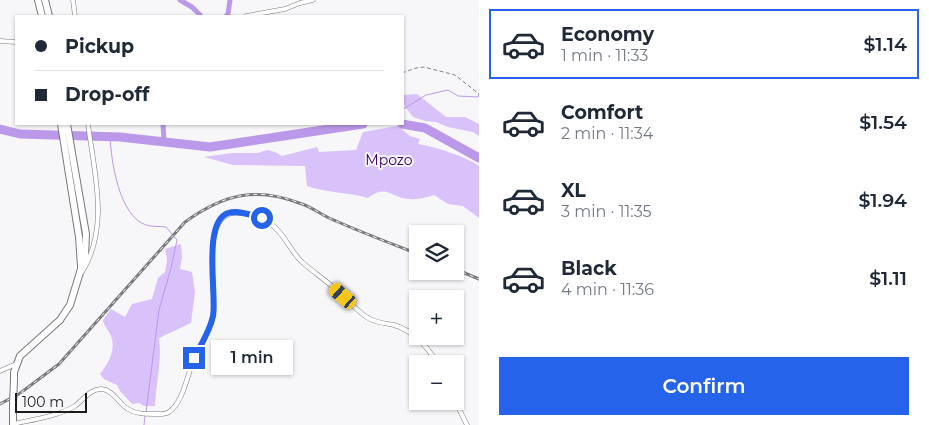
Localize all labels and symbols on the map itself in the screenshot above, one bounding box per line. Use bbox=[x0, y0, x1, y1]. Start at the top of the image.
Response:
park label: Mpozo bbox=[365, 151, 413, 169]
route start bbox=[251, 207, 273, 229]
car bbox=[326, 280, 359, 312]
callout: 1 min bbox=[212, 340, 294, 376]
route end bbox=[183, 347, 205, 369]
scale bar bbox=[15, 390, 88, 413]

